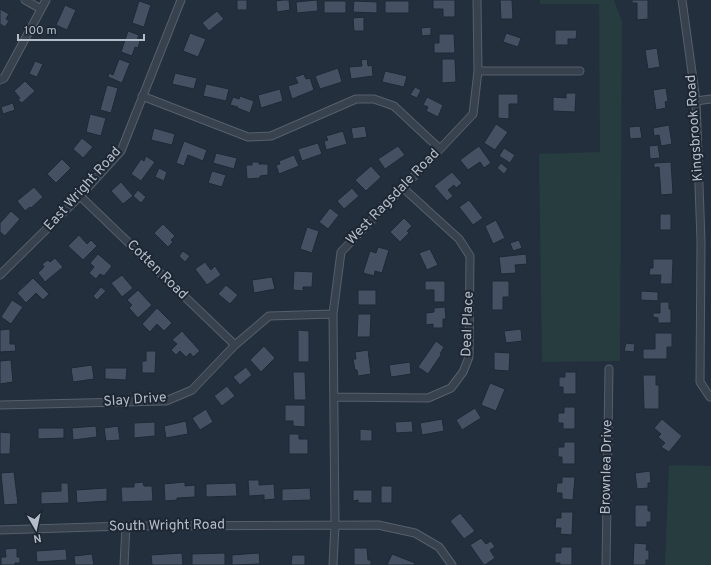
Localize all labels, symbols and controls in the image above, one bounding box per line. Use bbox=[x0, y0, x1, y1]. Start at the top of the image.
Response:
scale bar bbox=[18, 16, 144, 42]
text: 100 m bbox=[24, 23, 57, 39]
street label: Kingsbrook Road bbox=[683, 74, 707, 182]
street label: East Wright Road bbox=[41, 144, 125, 234]
street label: West Ragsdale Road bbox=[343, 145, 443, 249]
street label: Cotten Road bbox=[123, 237, 191, 303]
street label: Deal Place bbox=[458, 291, 478, 357]
street label: Slay Drive bbox=[103, 389, 167, 411]
street label: Brownlea Drive bbox=[598, 419, 616, 515]
north arrow bbox=[16, 509, 56, 549]
street label: South Wright Road bbox=[109, 516, 225, 536]
text: N bbox=[32, 530, 42, 545]

